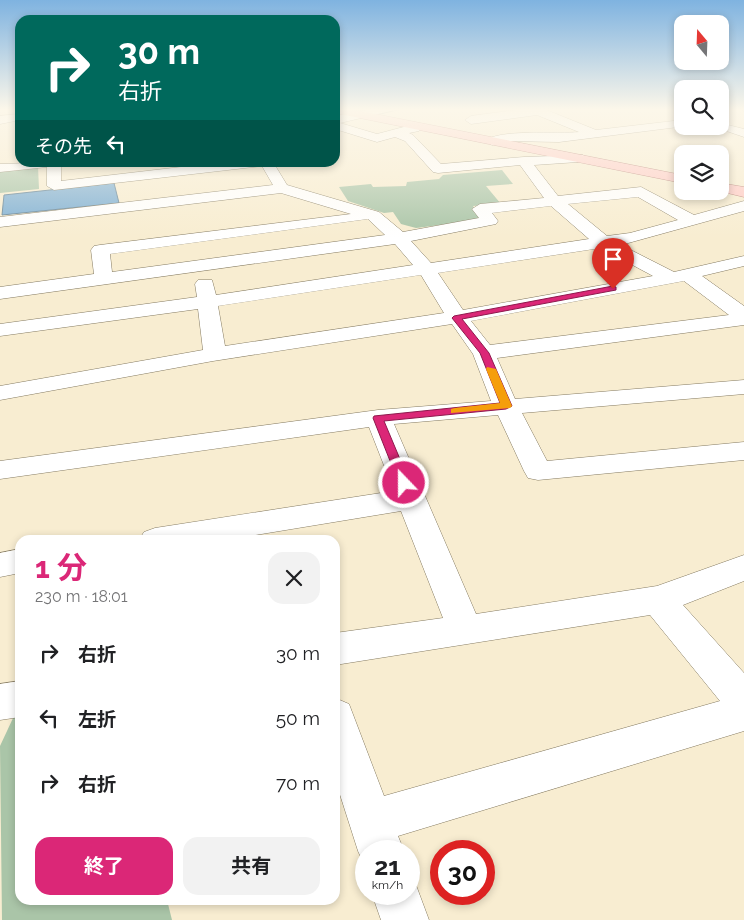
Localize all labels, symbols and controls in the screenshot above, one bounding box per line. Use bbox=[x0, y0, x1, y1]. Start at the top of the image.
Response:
north arrow bbox=[674, 15, 729, 70]
map controls bbox=[674, 15, 729, 200]
text: 30 m bbox=[118, 31, 200, 72]
icon: right bbox=[35, 35, 100, 100]
text: 右折 bbox=[118, 78, 162, 104]
button: search bbox=[674, 80, 729, 135]
icon: left bbox=[102, 130, 130, 158]
text: その先 bbox=[35, 135, 92, 157]
button: layers bbox=[674, 145, 729, 200]
pin bbox=[592, 238, 634, 289]
icon: arrive bbox=[599, 245, 627, 273]
position arrow bbox=[377, 456, 429, 508]
text: 1 分 bbox=[35, 550, 87, 585]
button: close bbox=[268, 552, 320, 604]
text: 230 m · 18:01 bbox=[35, 587, 128, 606]
icon: right bbox=[35, 639, 63, 667]
text: 30 m bbox=[276, 642, 320, 664]
text: 右折 bbox=[78, 643, 116, 665]
icon: left bbox=[35, 704, 63, 732]
text: 50 m bbox=[276, 707, 320, 729]
text: 左折 bbox=[78, 708, 116, 730]
icon: right bbox=[35, 769, 63, 797]
text: 70 m bbox=[276, 772, 320, 794]
text: 右折 bbox=[78, 773, 116, 795]
button: 終了 bbox=[35, 837, 173, 895]
button: 共有 bbox=[183, 837, 320, 895]
speed limit sign: 30 bbox=[430, 840, 495, 905]
text: 21 bbox=[374, 851, 401, 881]
text: km/h bbox=[372, 878, 403, 892]

